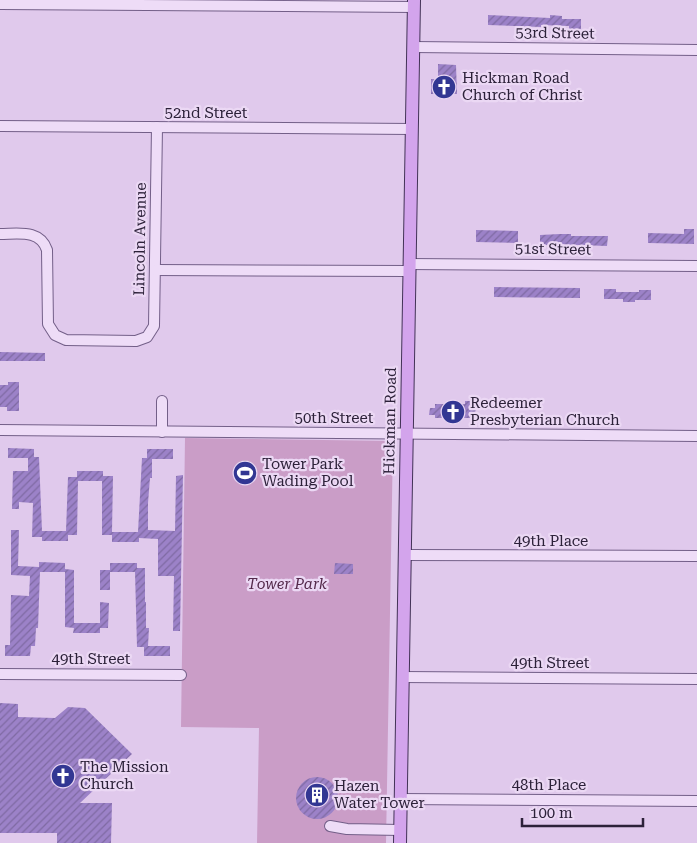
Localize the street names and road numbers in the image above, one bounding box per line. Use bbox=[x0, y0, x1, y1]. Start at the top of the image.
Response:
street label: 53rd Street bbox=[515, 23, 595, 43]
street label: 52nd Street bbox=[165, 104, 248, 122]
street label: Lincoln Avenue bbox=[130, 182, 150, 296]
street label: 51st Street bbox=[515, 239, 592, 259]
street label: Hickman Road bbox=[380, 367, 400, 475]
street label: 50th Street bbox=[295, 409, 374, 427]
street label: 49th Place bbox=[514, 532, 588, 550]
street label: 49th Street bbox=[52, 650, 131, 668]
street label: 49th Street bbox=[511, 654, 590, 672]
street label: 48th Place bbox=[512, 776, 586, 794]

